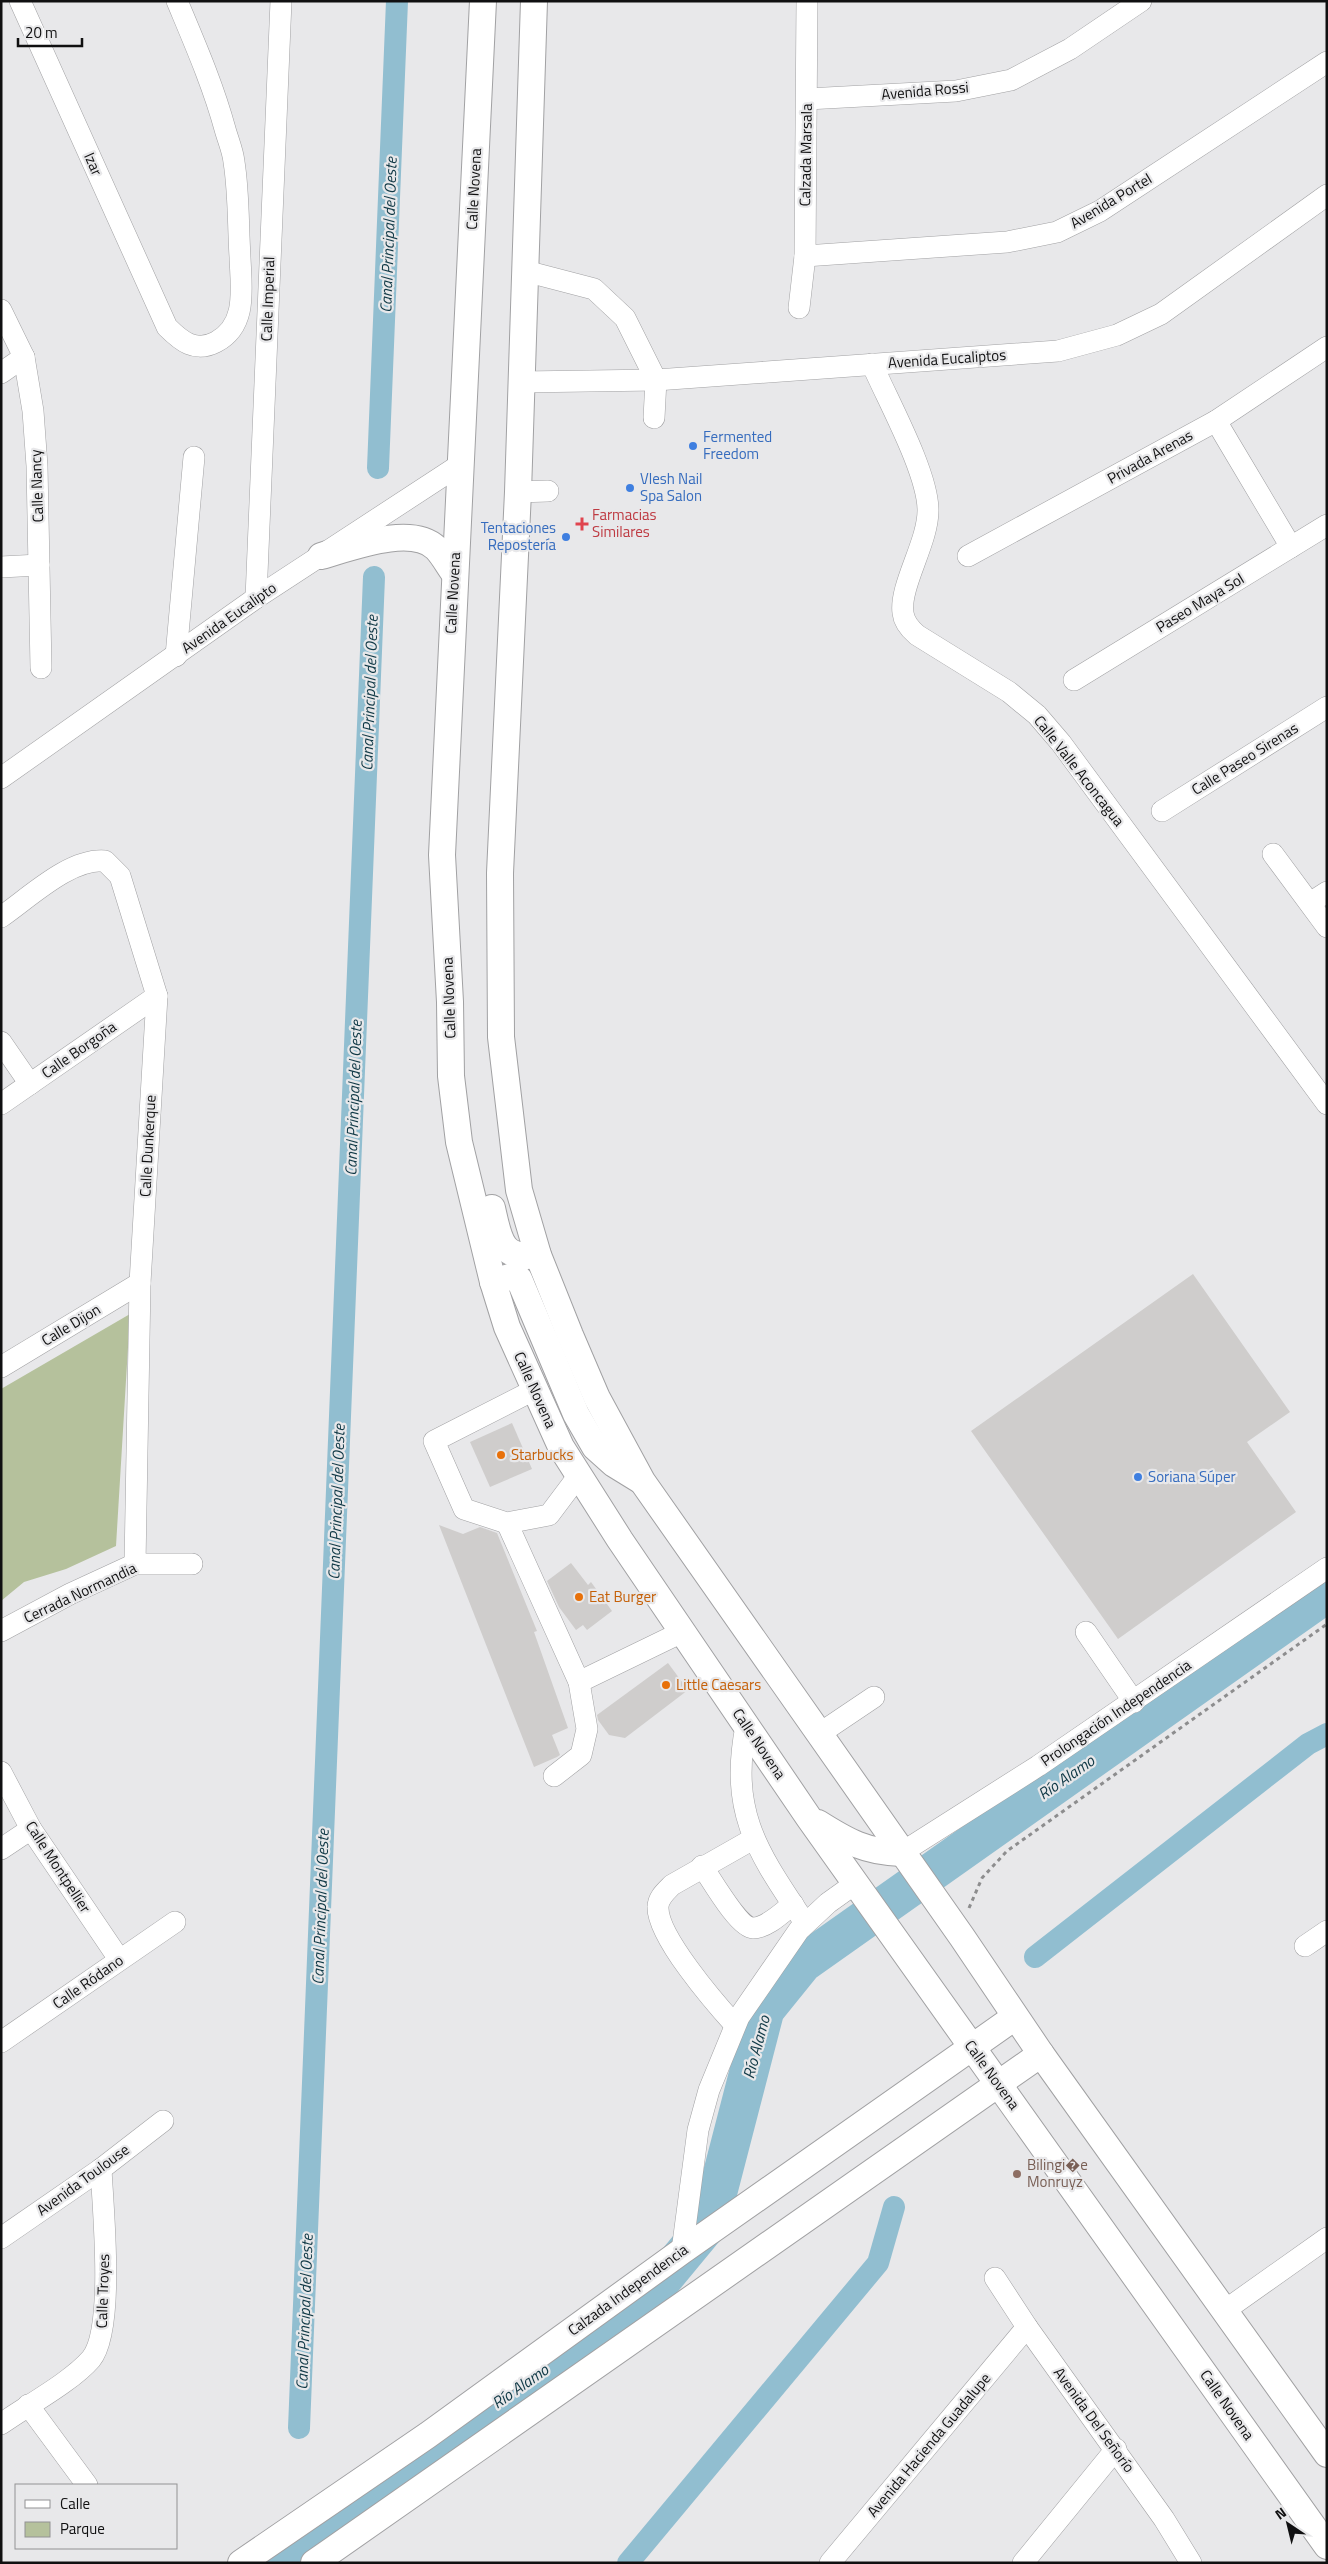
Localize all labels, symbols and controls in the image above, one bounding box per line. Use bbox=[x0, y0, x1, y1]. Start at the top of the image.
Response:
scale bar bbox=[18, 15, 81, 47]
text: 20 m bbox=[25, 21, 58, 44]
street label: Avenida Rossi bbox=[880, 75, 970, 106]
street label: Calzada Marsala bbox=[793, 103, 818, 207]
street label: Calle Novena bbox=[460, 147, 487, 230]
street label: Izar bbox=[78, 149, 109, 179]
water label: Canal Principal del Oeste bbox=[373, 155, 403, 313]
street label: Avenida Portel bbox=[1066, 167, 1156, 234]
street label: Calle Imperial bbox=[255, 256, 280, 342]
street label: Avenida Eucaliptos bbox=[887, 343, 1007, 374]
street label: Privada Arenas bbox=[1103, 424, 1197, 490]
place label: Fermented Freedom bbox=[703, 425, 772, 465]
marker: Fermented Freedom bbox=[687, 440, 699, 452]
street label: Calle Nancy bbox=[24, 449, 49, 523]
place label: Vlesh Nail Spa Salon bbox=[640, 467, 703, 507]
marker: Vlesh Nail Spa Salon bbox=[624, 482, 636, 494]
place label: Farmacias Similares bbox=[592, 503, 656, 543]
place label: Tentaciones Repostería bbox=[481, 516, 556, 556]
marker: Farmacias Similares bbox=[576, 518, 588, 530]
marker: Tentaciones Repostería bbox=[560, 531, 572, 543]
street label: Calle Novena bbox=[439, 551, 466, 634]
street label: Paseo Maya Sol bbox=[1151, 567, 1248, 638]
street label: Avenida Eucalipto bbox=[176, 576, 281, 659]
water label: Canal Principal del Oeste bbox=[354, 613, 384, 771]
street label: Calle Valle Aconcagua bbox=[1029, 710, 1131, 832]
street label: Calle Paseo Sirenas bbox=[1187, 716, 1303, 801]
street label: Calle Novena bbox=[436, 956, 461, 1039]
street label: Calle Borgoña bbox=[37, 1015, 121, 1084]
water label: Canal Principal del Oeste bbox=[338, 1018, 368, 1176]
street label: Calle Dunkerque bbox=[133, 1094, 162, 1198]
street label: Calle Dijon bbox=[37, 1298, 105, 1351]
street label: Calle Novena bbox=[508, 1348, 563, 1432]
water label: Canal Principal del Oeste bbox=[321, 1422, 351, 1580]
place label: Starbucks bbox=[511, 1443, 574, 1466]
marker: Starbucks bbox=[495, 1449, 507, 1461]
place label: Soriana Súper bbox=[1148, 1465, 1236, 1488]
marker: Soriana Súper bbox=[1132, 1471, 1144, 1483]
street label: Cerrada Normandia bbox=[20, 1556, 140, 1629]
place label: Eat Burger bbox=[589, 1585, 656, 1608]
marker: Eat Burger bbox=[573, 1591, 585, 1603]
street label: Prolongación Independencia bbox=[1036, 1653, 1196, 1772]
place label: Little Caesars bbox=[676, 1673, 761, 1696]
marker: Little Caesars bbox=[660, 1679, 672, 1691]
street label: Calle Novena bbox=[727, 1703, 792, 1784]
water label: Río Alamo bbox=[1033, 1748, 1100, 1805]
street label: Calle Montpellier bbox=[20, 1816, 97, 1917]
water label: Canal Principal del Oeste bbox=[305, 1827, 335, 1985]
street label: Calle Ródano bbox=[48, 1949, 128, 2015]
water label: Río Alamo bbox=[736, 2012, 776, 2081]
street label: Calle Novena bbox=[959, 2035, 1026, 2115]
street label: Avenida Toulouse bbox=[32, 2138, 134, 2221]
place label: Bilingi�e Monruyz bbox=[1027, 2153, 1088, 2193]
marker: Bilingi�e Monruyz bbox=[1011, 2168, 1023, 2180]
water label: Canal Principal del Oeste bbox=[289, 2232, 319, 2390]
street label: Calzada Independencia bbox=[563, 2238, 693, 2341]
street label: Calle Troyes bbox=[90, 2253, 115, 2329]
water label: Río Alamo bbox=[487, 2357, 554, 2414]
street label: Avenida Del Señorío bbox=[1048, 2362, 1141, 2477]
street label: Calle Novena bbox=[1195, 2365, 1260, 2445]
street label: Avenida Hacienda Guadalupe bbox=[861, 2367, 996, 2522]
legend bbox=[15, 2484, 178, 2549]
text: Calle bbox=[60, 2492, 90, 2515]
north arrow bbox=[1263, 2499, 1313, 2549]
text: N bbox=[1270, 2502, 1290, 2524]
text: Parque bbox=[60, 2517, 105, 2540]

